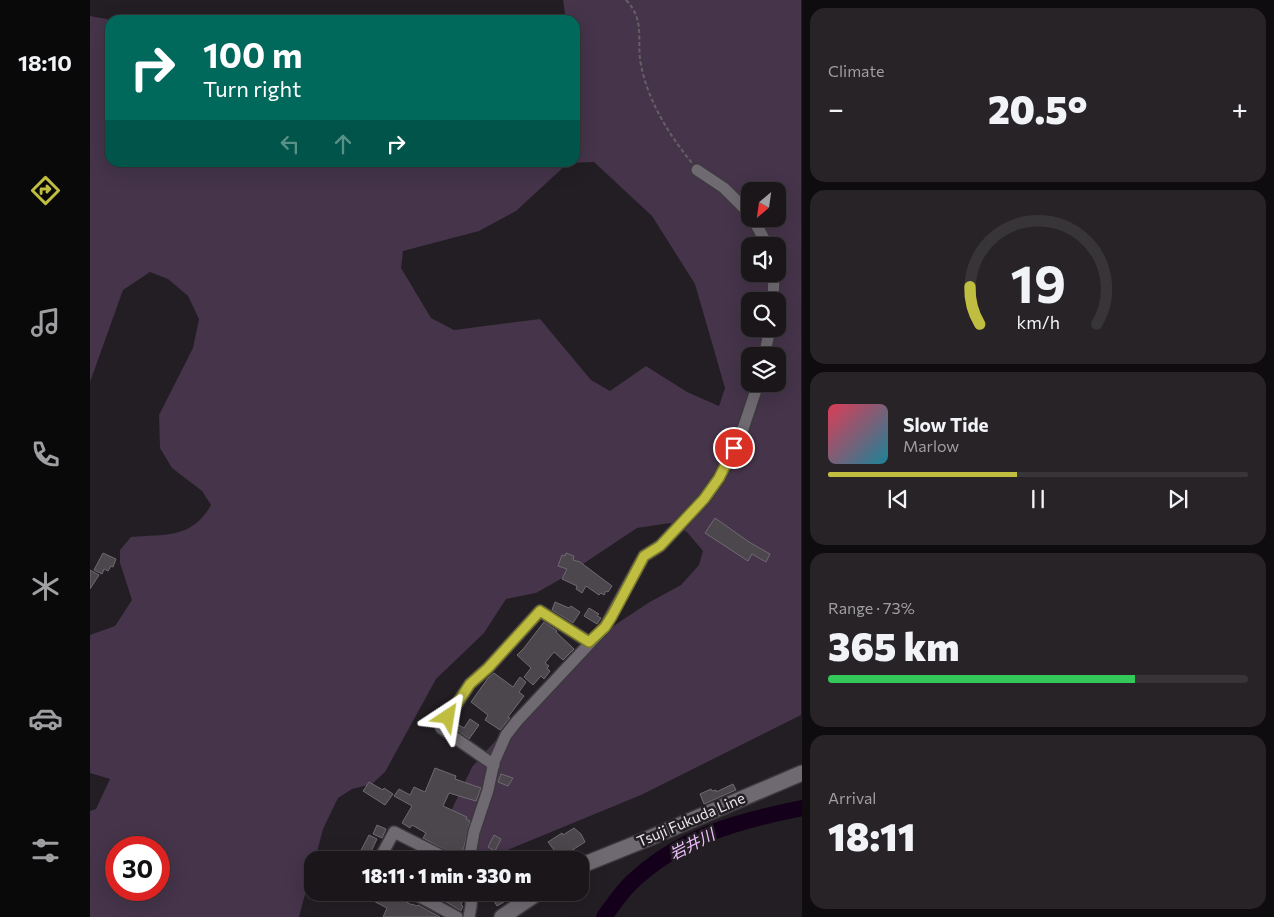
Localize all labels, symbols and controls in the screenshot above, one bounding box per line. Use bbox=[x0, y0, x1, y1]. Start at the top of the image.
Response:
text: 100 m bbox=[203, 32, 303, 75]
icon: right bbox=[120, 35, 185, 100]
text: 18:10 bbox=[18, 49, 72, 76]
text: Climate bbox=[828, 61, 884, 80]
text: Turn right bbox=[203, 75, 301, 102]
text: 20.5° bbox=[988, 85, 1088, 132]
text: − bbox=[828, 91, 844, 125]
text: + bbox=[1232, 91, 1248, 125]
icon: left bbox=[276, 130, 304, 158]
icon: ahead bbox=[329, 130, 357, 158]
icon: right bbox=[382, 130, 410, 158]
icon: directions bbox=[28, 173, 63, 208]
north arrow bbox=[741, 182, 786, 228]
map controls bbox=[741, 182, 786, 392]
button: sound bbox=[741, 237, 786, 282]
text: 19 bbox=[1010, 250, 1066, 314]
button: search bbox=[741, 292, 786, 337]
icon: music bbox=[28, 305, 63, 340]
text: km/h bbox=[1016, 311, 1060, 333]
button: layers bbox=[741, 347, 786, 392]
text: Slow Tide bbox=[903, 413, 989, 436]
pin bbox=[713, 427, 755, 469]
icon: arrive bbox=[720, 434, 748, 462]
text: Marlow bbox=[903, 436, 959, 455]
icon: phone bbox=[28, 437, 63, 472]
icon: previous bbox=[884, 485, 912, 513]
icon: pause bbox=[1024, 485, 1052, 513]
icon: next bbox=[1164, 485, 1192, 513]
icon: climate bbox=[28, 569, 63, 604]
text: Range · 73% bbox=[828, 598, 915, 617]
text: 365 km bbox=[828, 622, 959, 669]
position arrow bbox=[421, 690, 473, 742]
icon: car bbox=[28, 701, 63, 736]
street label: Tsuji Fukuda Line bbox=[634, 788, 748, 850]
text: Arrival bbox=[828, 788, 876, 807]
text: 18:11 bbox=[828, 812, 916, 859]
water label: 岩井川 bbox=[666, 823, 719, 863]
icon: filters bbox=[28, 833, 63, 868]
speed limit sign: 30 bbox=[105, 836, 170, 901]
text: 18:11 · 1 min · 330 m bbox=[362, 864, 531, 887]

